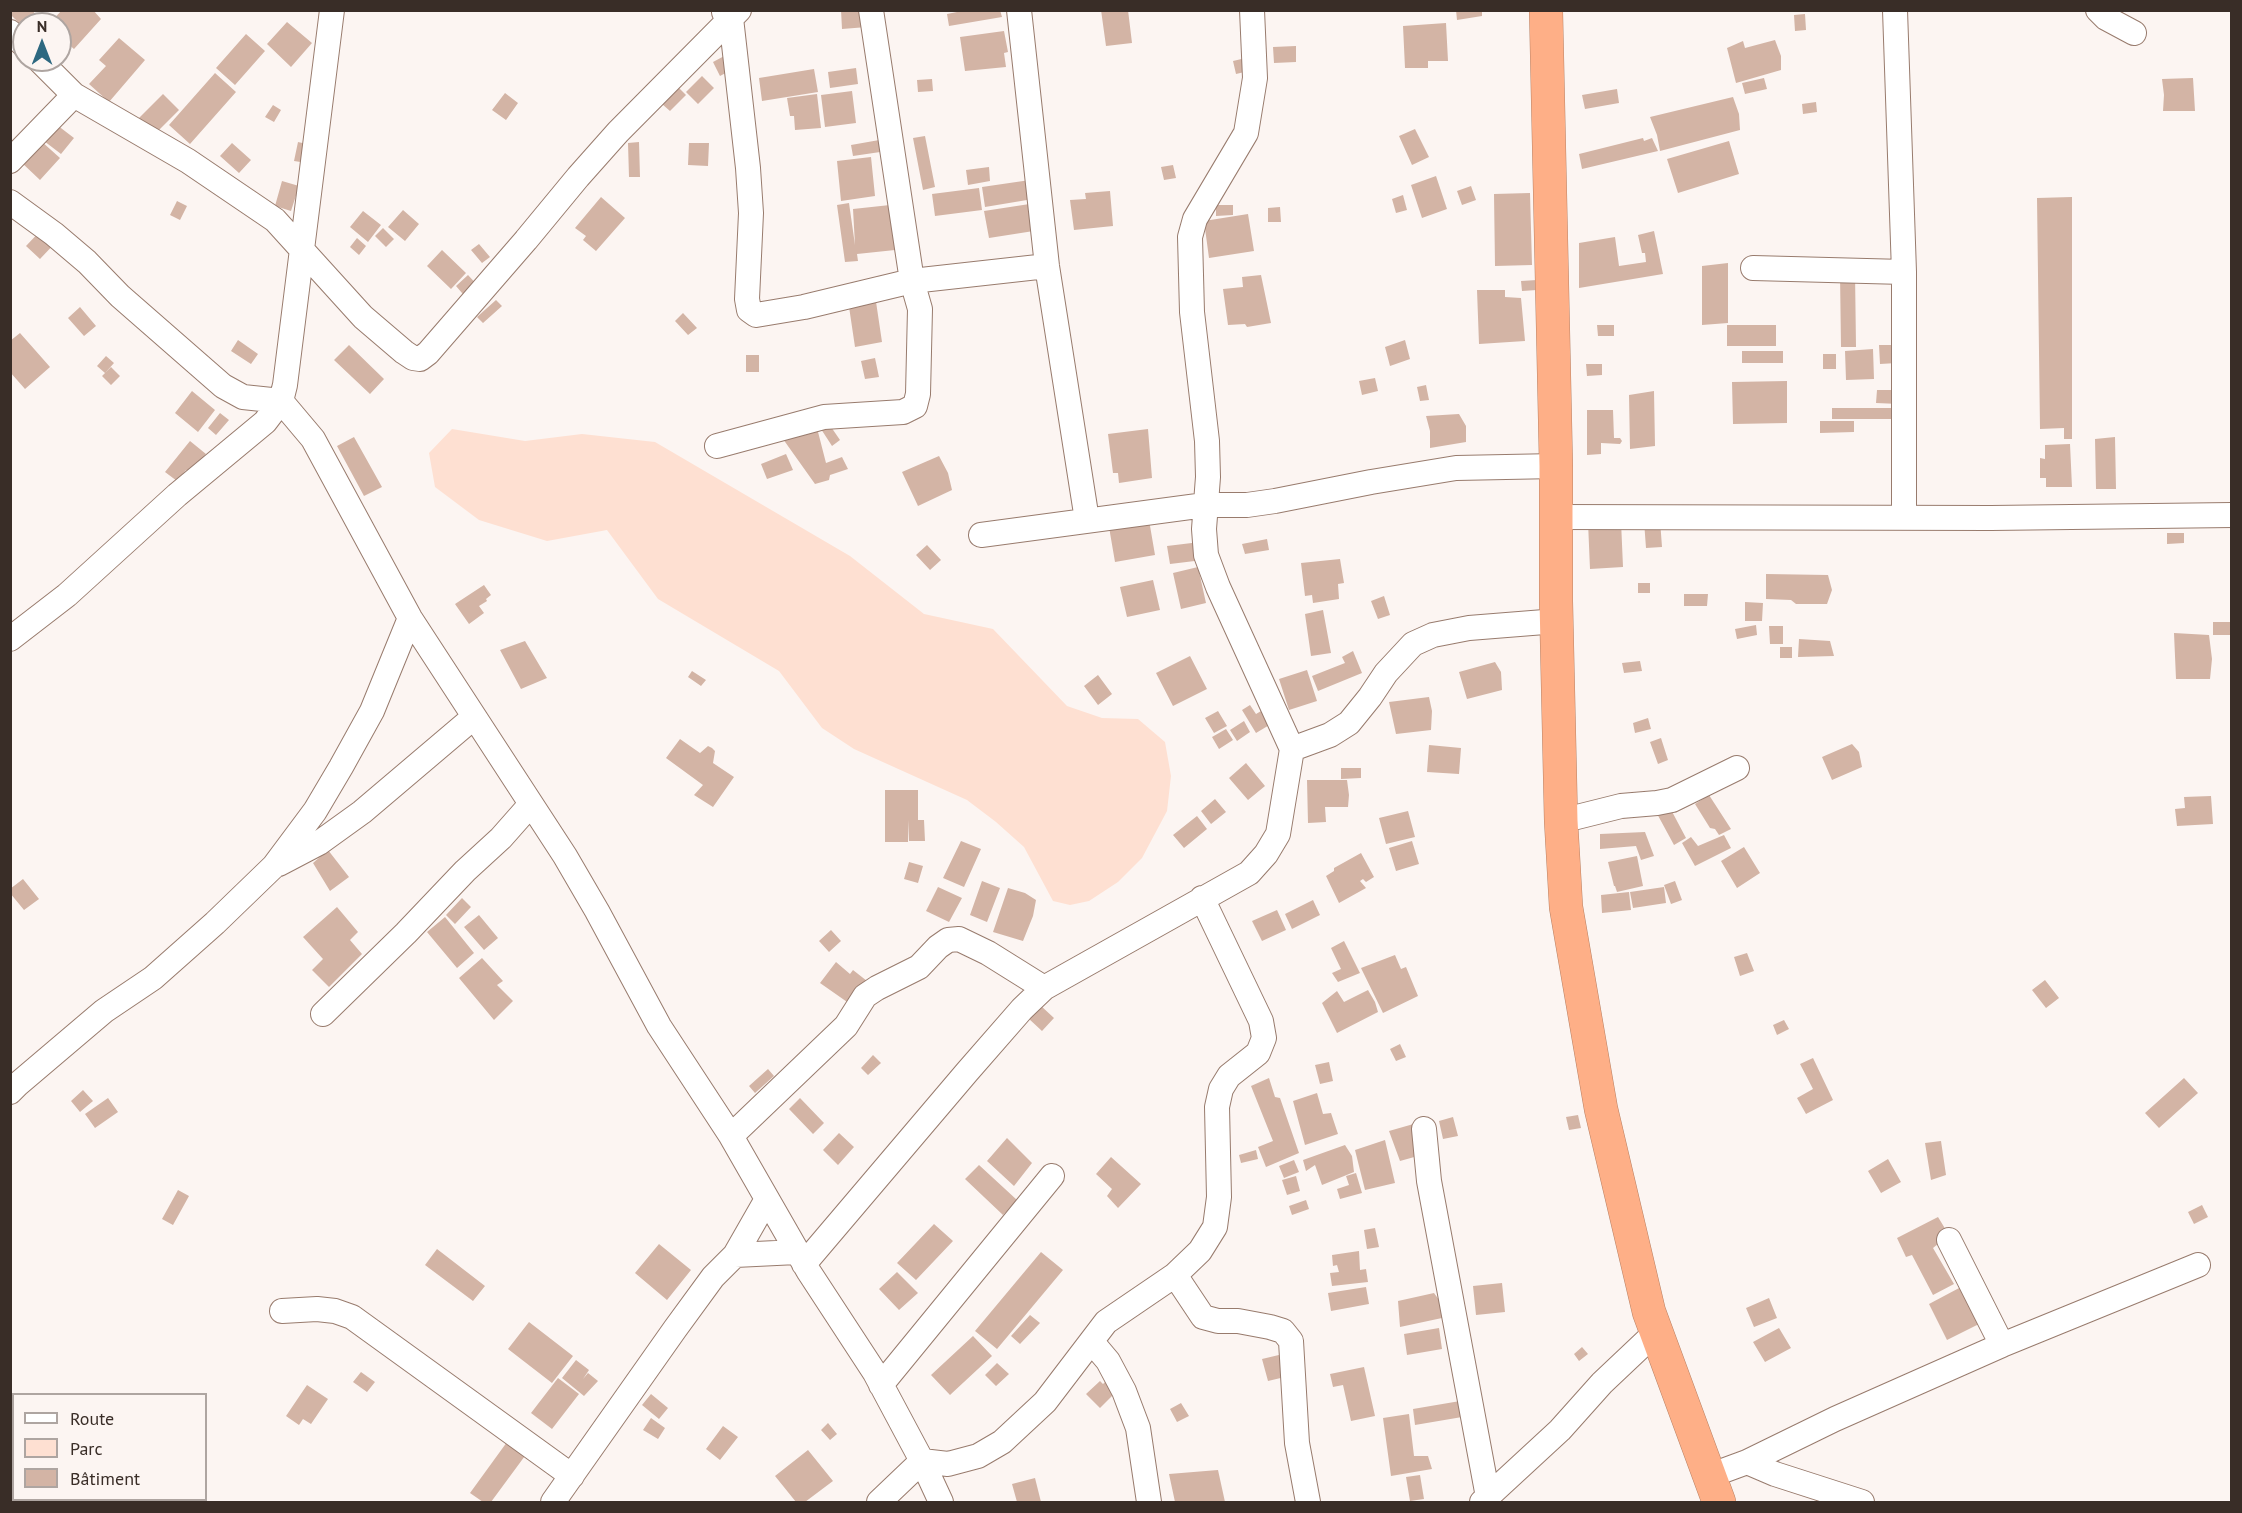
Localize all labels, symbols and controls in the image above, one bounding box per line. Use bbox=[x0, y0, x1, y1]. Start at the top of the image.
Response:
north arrow bbox=[12, 12, 72, 72]
text: N bbox=[37, 16, 47, 36]
legend bbox=[12, 1393, 207, 1501]
text: Route bbox=[70, 1407, 114, 1430]
text: Parc bbox=[70, 1437, 103, 1460]
text: Bâtiment bbox=[70, 1467, 140, 1490]

